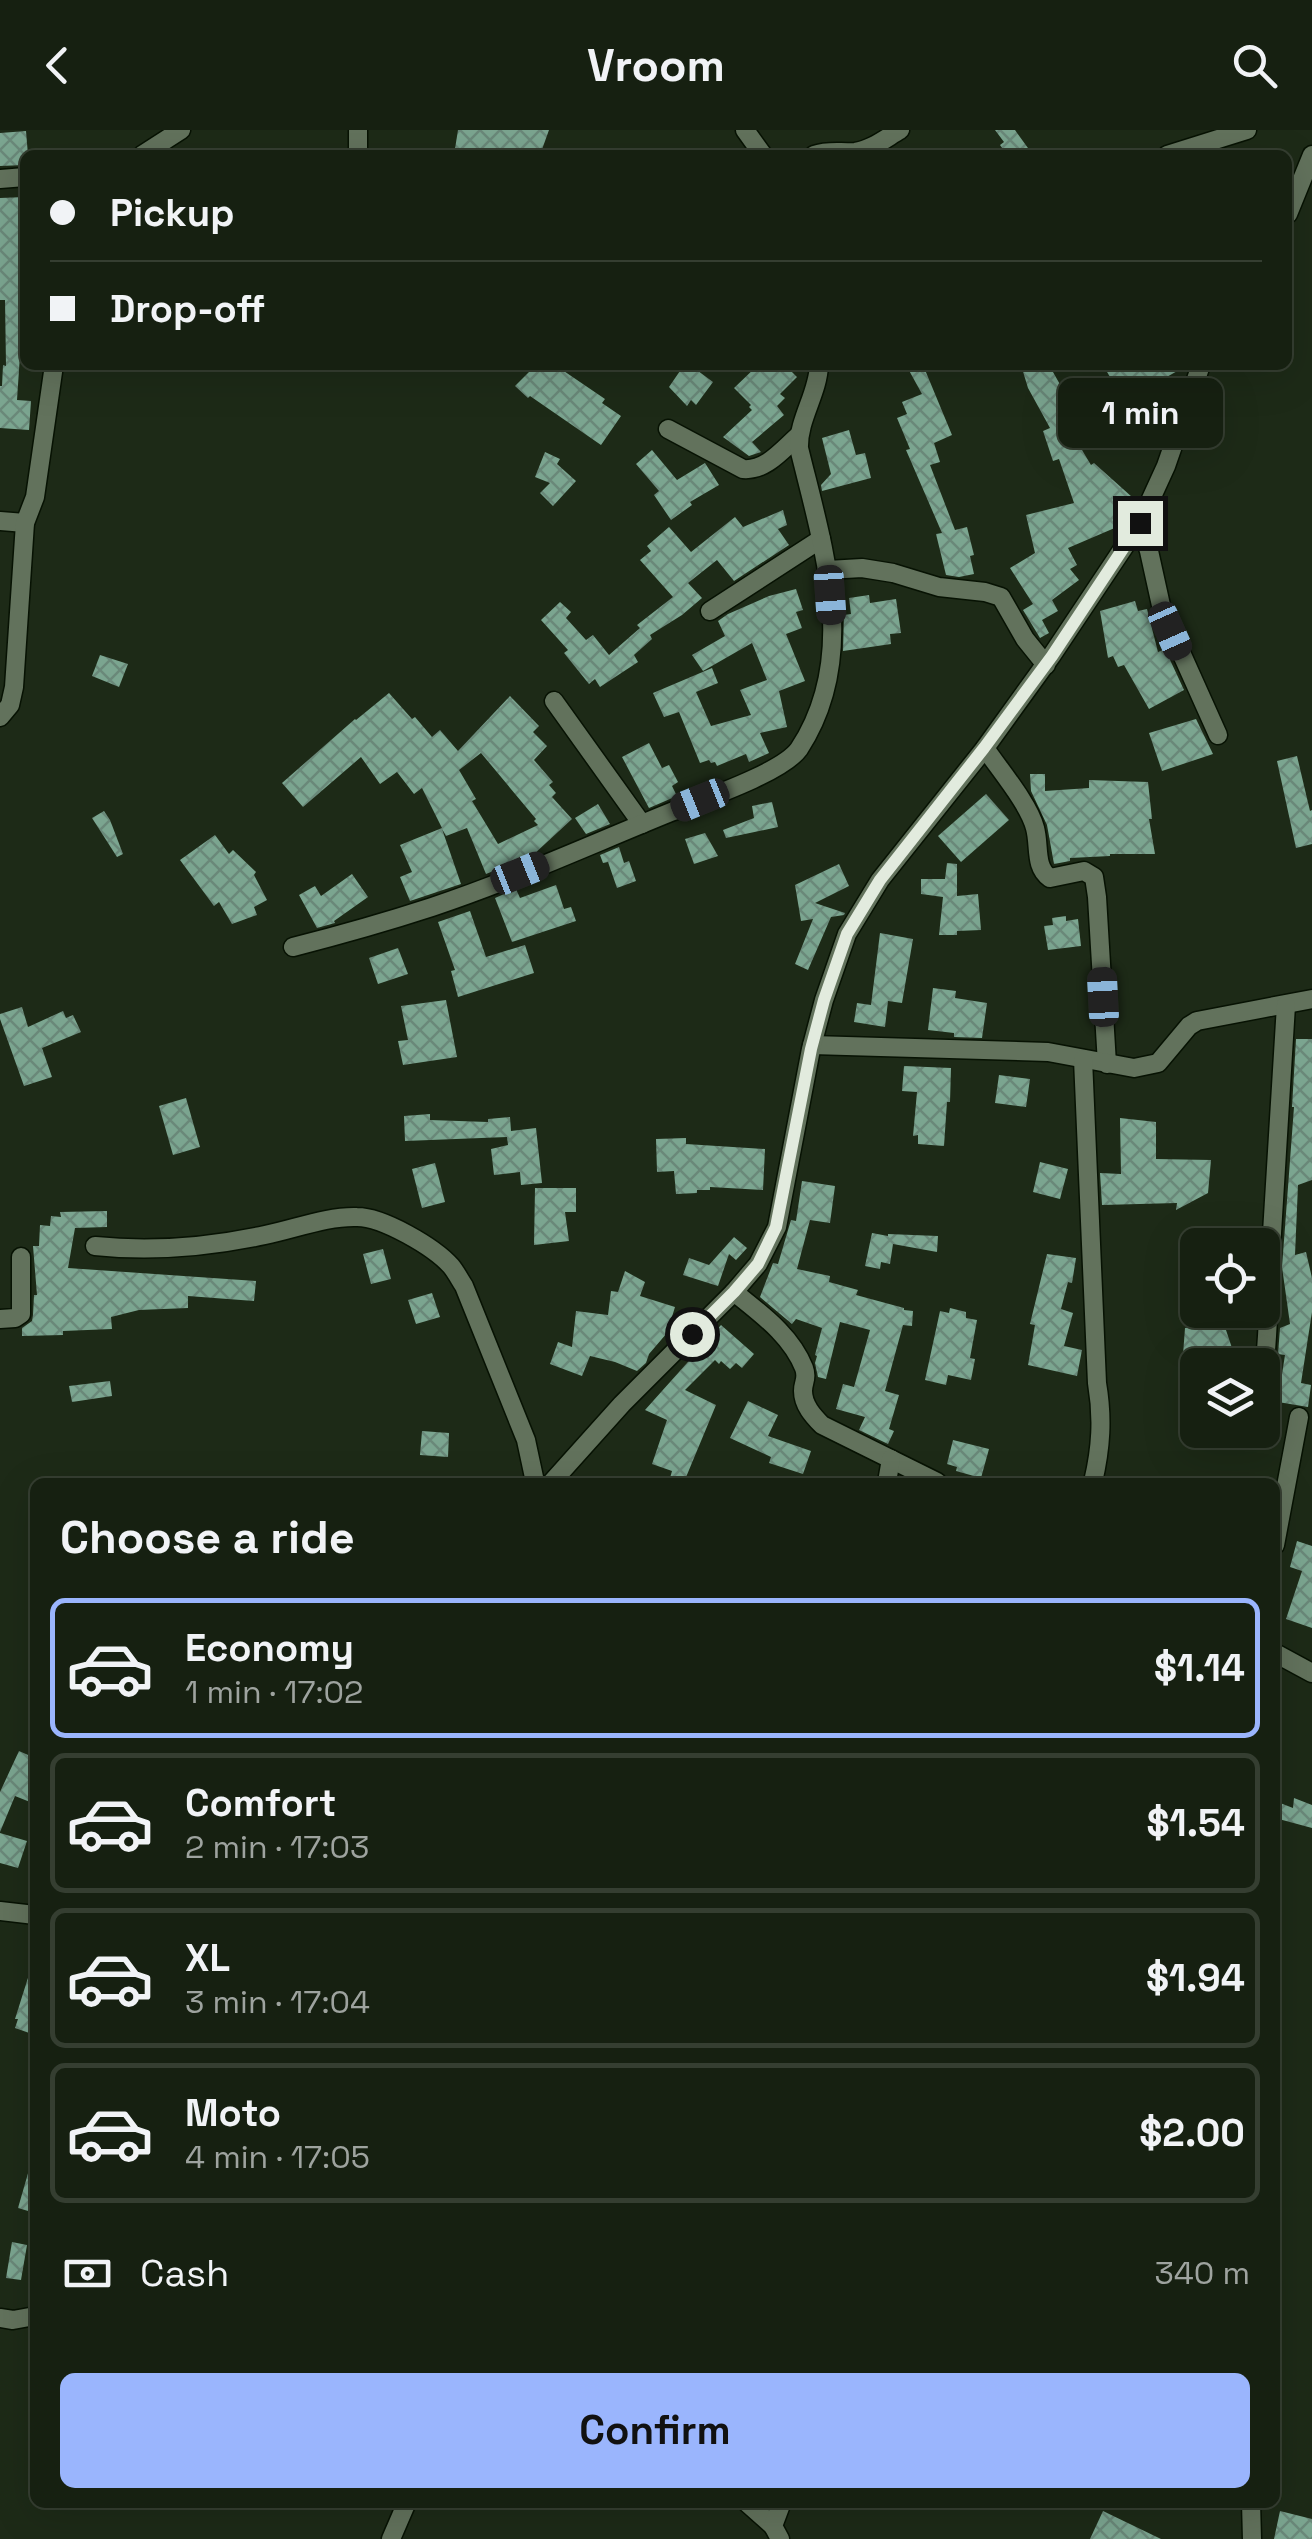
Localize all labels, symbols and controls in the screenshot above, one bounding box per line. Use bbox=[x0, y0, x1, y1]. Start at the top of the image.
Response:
text: Vroom bbox=[587, 37, 725, 94]
icon: back bbox=[30, 38, 85, 93]
icon: search bbox=[1227, 38, 1282, 93]
text: Pickup bbox=[110, 189, 234, 237]
text: Drop-off bbox=[110, 285, 265, 333]
callout: 1 min bbox=[1058, 378, 1222, 448]
text: 1 min bbox=[1101, 393, 1180, 433]
route end bbox=[1118, 501, 1163, 546]
car bbox=[813, 564, 847, 626]
car bbox=[1144, 597, 1196, 665]
car bbox=[667, 775, 733, 825]
car bbox=[487, 848, 553, 898]
car bbox=[1086, 966, 1120, 1028]
map controls bbox=[1180, 1228, 1280, 1448]
button: locate bbox=[1180, 1228, 1280, 1328]
route start bbox=[670, 1312, 715, 1357]
button: layers bbox=[1180, 1348, 1280, 1448]
text: Choose a ride bbox=[60, 1509, 355, 1566]
icon: car bbox=[65, 1623, 155, 1713]
text: Economy bbox=[185, 1624, 354, 1672]
text: $1.14 bbox=[1154, 1644, 1245, 1692]
text: 1 min · 17:02 bbox=[185, 1672, 363, 1712]
icon: car bbox=[65, 1778, 155, 1868]
text: Comfort bbox=[185, 1779, 336, 1827]
text: $1.54 bbox=[1147, 1799, 1245, 1847]
text: 2 min · 17:03 bbox=[185, 1827, 369, 1867]
icon: car bbox=[65, 1933, 155, 2023]
text: XL bbox=[185, 1934, 230, 1982]
text: $1.94 bbox=[1146, 1954, 1245, 2002]
text: 3 min · 17:04 bbox=[185, 1982, 370, 2022]
icon: car bbox=[65, 2088, 155, 2178]
text: Moto bbox=[185, 2089, 281, 2137]
text: $2.00 bbox=[1139, 2109, 1245, 2157]
text: 4 min · 17:05 bbox=[185, 2137, 370, 2177]
icon: cash bbox=[60, 2246, 115, 2301]
text: Cash bbox=[140, 2249, 229, 2297]
text: 340 m bbox=[1154, 2253, 1250, 2293]
button: Confirm bbox=[60, 2373, 1250, 2488]

